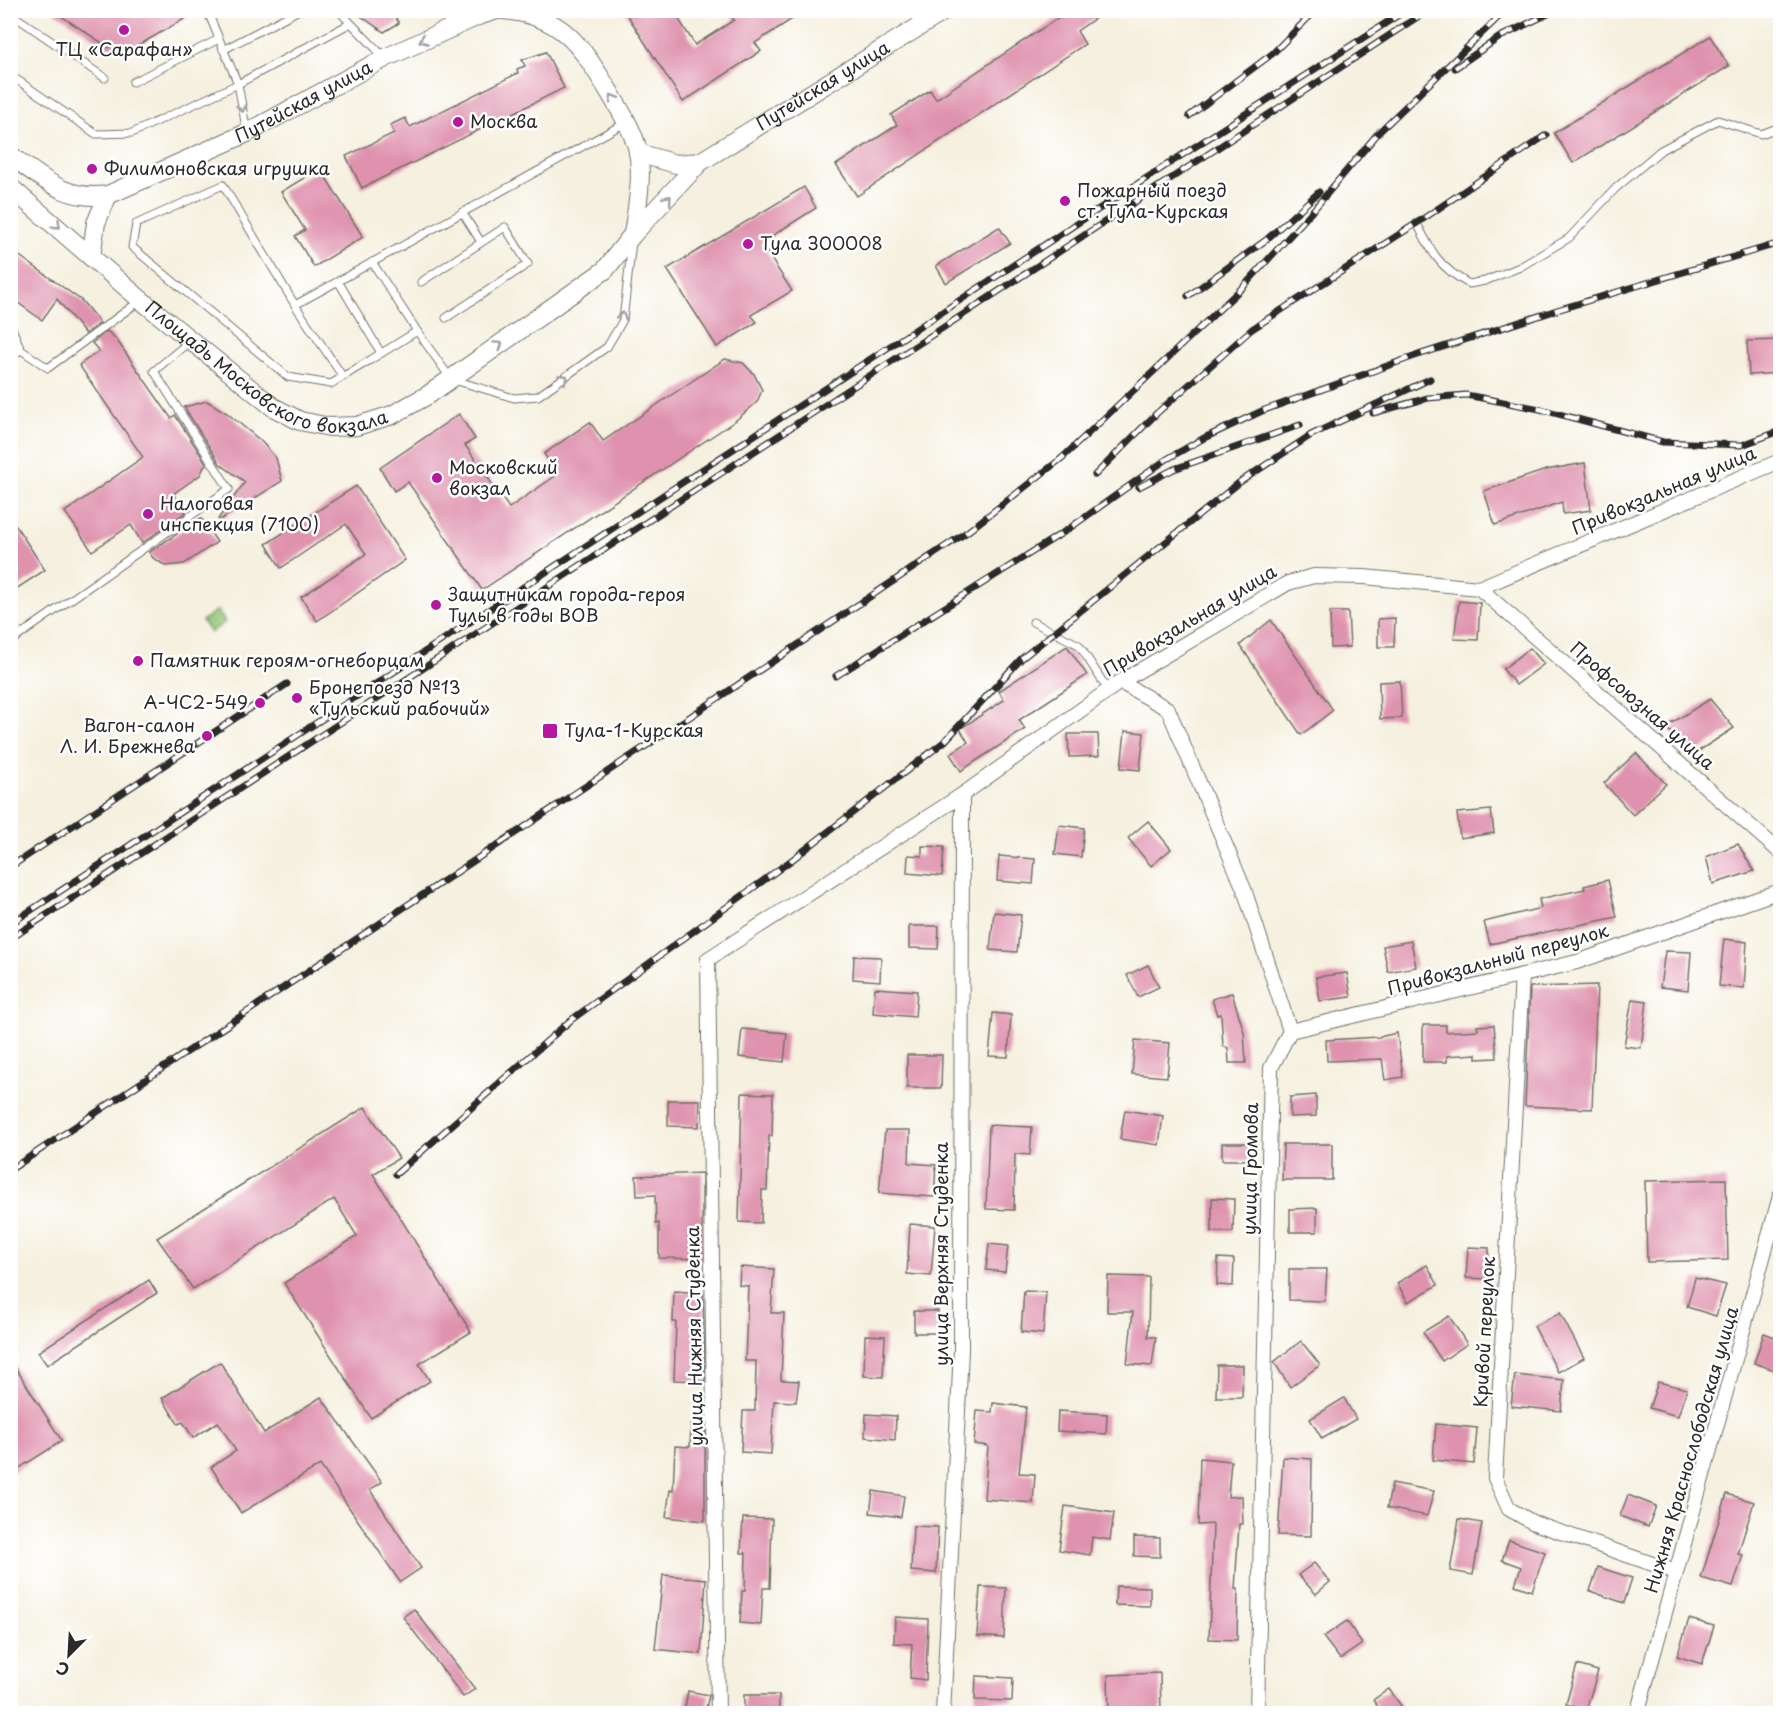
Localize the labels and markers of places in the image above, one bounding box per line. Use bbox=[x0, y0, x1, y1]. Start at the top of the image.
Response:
marker: ТЦ «Сарафан» bbox=[117, 23, 131, 37]
place label: ТЦ «Сарафан» bbox=[55, 35, 193, 62]
place label: Москва bbox=[470, 107, 538, 134]
marker: Москва bbox=[451, 115, 465, 129]
place label: Филимоновская игрушка bbox=[104, 154, 331, 181]
marker: Филимоновская игрушка bbox=[85, 162, 99, 176]
place label: Пожарный поезд ст. Тула-Курская bbox=[1077, 176, 1229, 224]
marker: Пожарный поезд ст. Тула-Курская bbox=[1058, 194, 1072, 208]
place label: Тула 300008 bbox=[760, 229, 883, 256]
marker: Тула 300008 bbox=[741, 237, 755, 251]
place label: Московский вокзал bbox=[449, 453, 558, 501]
marker: Московский вокзал bbox=[430, 471, 444, 485]
place label: Налоговая инспекция (7100) bbox=[160, 489, 319, 537]
marker: Налоговая инспекция (7100) bbox=[141, 507, 155, 521]
place label: Защитникам города-героя Тулы в годы ВОВ bbox=[448, 580, 686, 628]
marker: Защитникам города-героя Тулы в годы ВОВ bbox=[429, 598, 443, 612]
place label: Памятник героям-огнеборцам bbox=[150, 646, 424, 673]
marker: Памятник героям-огнеборцам bbox=[131, 654, 145, 668]
place label: Бронепоезд №13 «Тульский рабочий» bbox=[309, 673, 490, 721]
place label: А-ЧС2-549 bbox=[144, 688, 248, 715]
marker: Бронепоезд №13 «Тульский рабочий» bbox=[290, 691, 304, 705]
marker: А-ЧС2-549 bbox=[253, 696, 267, 710]
place label: Вагон-салон Л. И. Брежнева bbox=[60, 711, 196, 759]
place label: Тула-1-Курская bbox=[564, 716, 704, 743]
marker: Тула-1-Курская bbox=[541, 722, 559, 740]
marker: Вагон-салон Л. И. Брежнева bbox=[200, 729, 214, 743]

